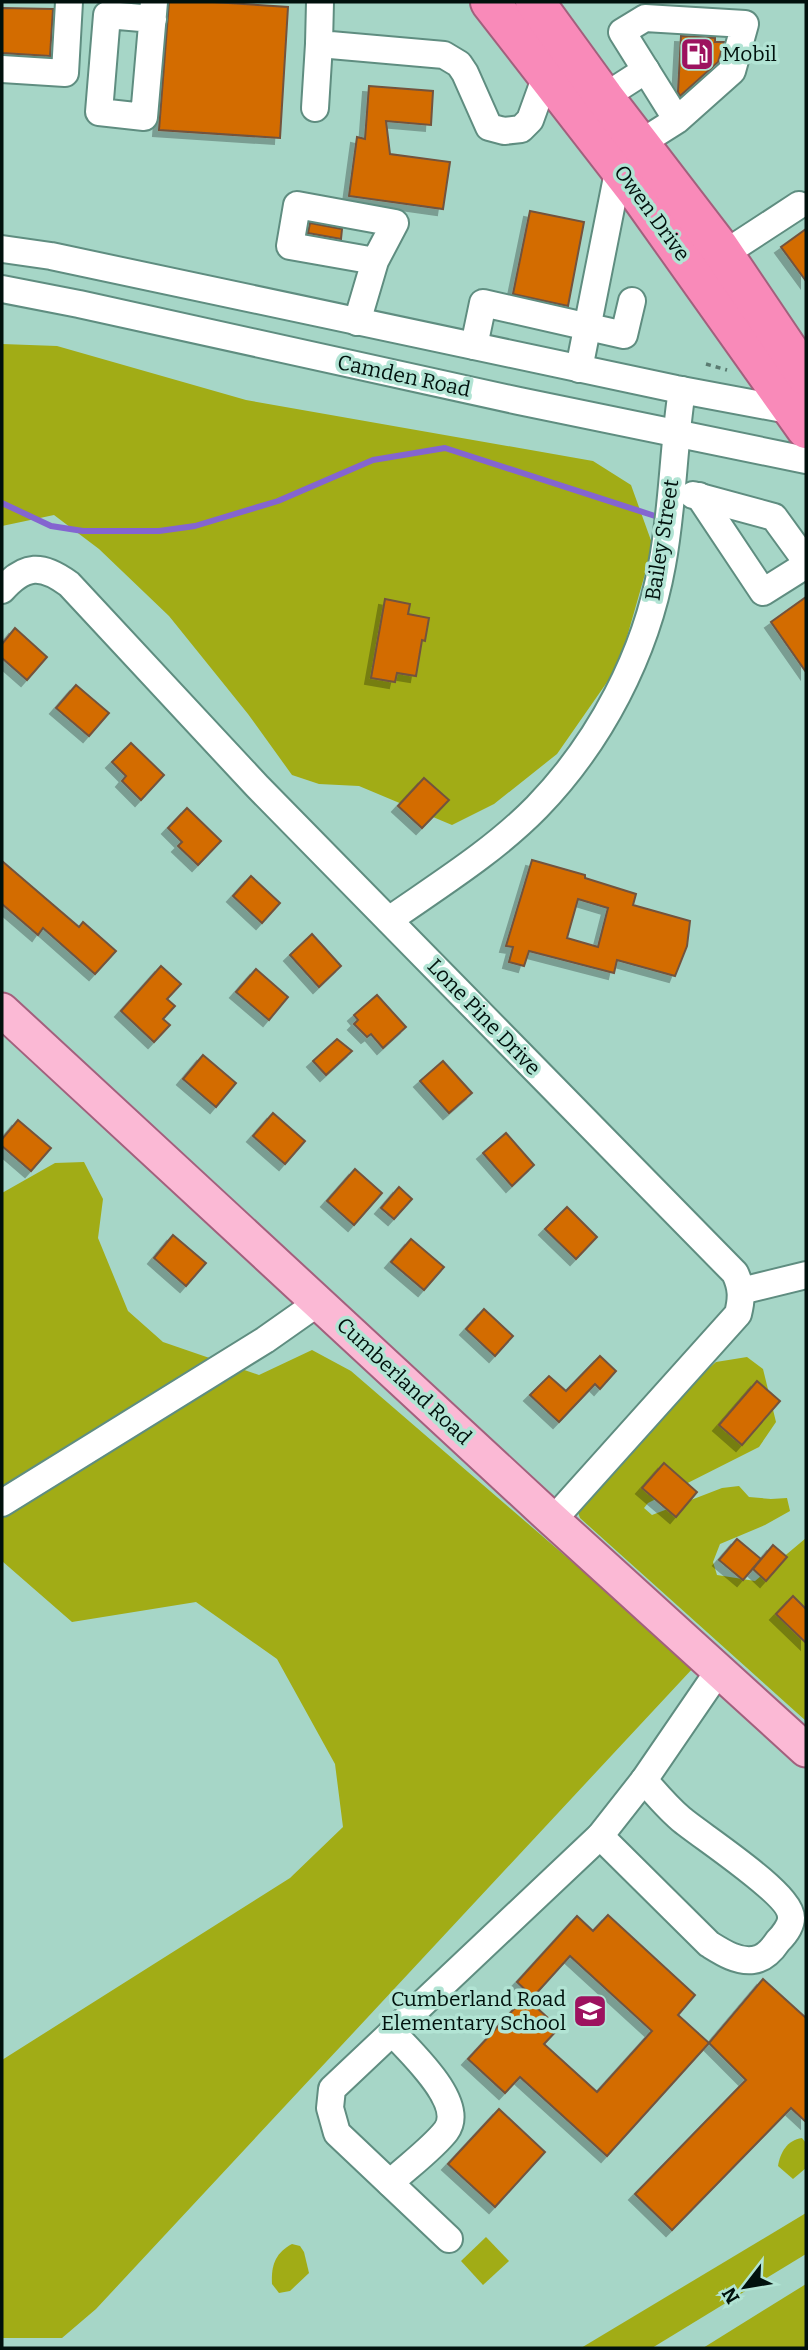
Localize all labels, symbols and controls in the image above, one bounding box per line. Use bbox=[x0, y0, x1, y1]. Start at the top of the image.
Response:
fuel station icon: Mobil bbox=[678, 35, 716, 73]
place label: Mobil bbox=[722, 41, 777, 67]
street label: Owen Drive bbox=[608, 160, 696, 266]
street label: Camden Road bbox=[335, 349, 473, 403]
street label: Bailey Street bbox=[640, 477, 684, 603]
street label: Lone Pine Drive bbox=[422, 953, 546, 1081]
street label: Cumberland Road bbox=[331, 1312, 477, 1450]
place label: Cumberland Road Elementary School bbox=[381, 1986, 566, 2036]
school or university icon: Cumberland Road Elementary School bbox=[571, 1992, 609, 2030]
north arrow bbox=[710, 2252, 780, 2322]
text: N bbox=[717, 2283, 744, 2308]

